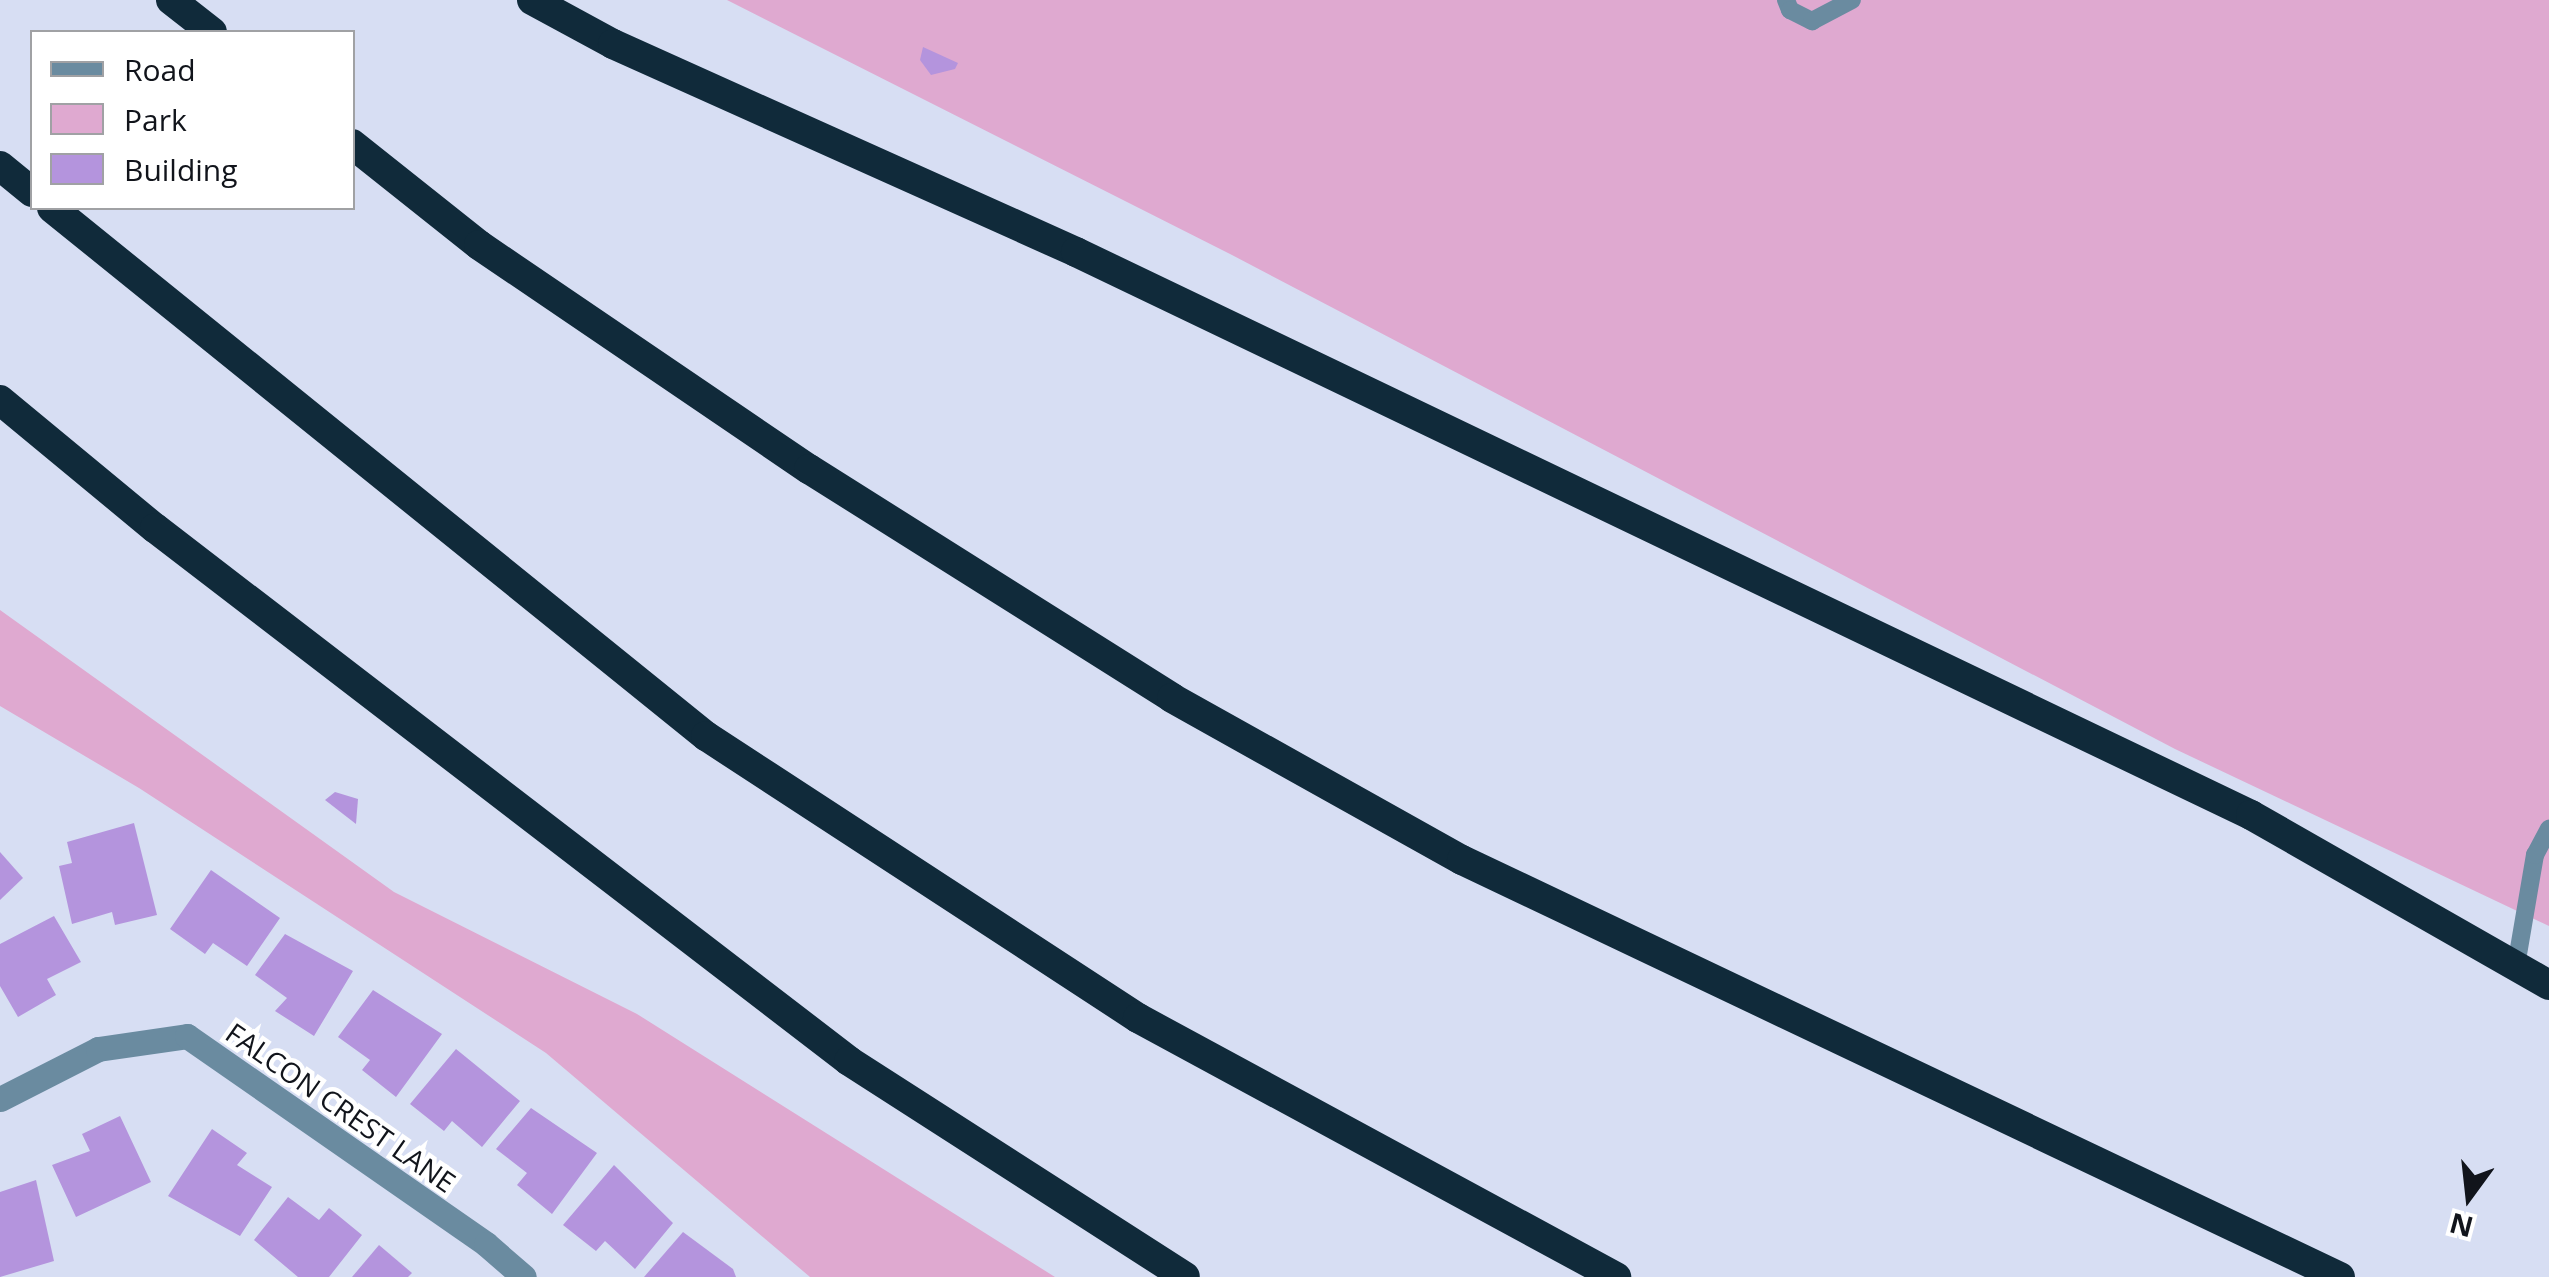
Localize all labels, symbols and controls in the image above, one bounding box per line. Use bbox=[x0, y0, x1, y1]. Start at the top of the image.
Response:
legend bbox=[30, 30, 355, 210]
text: Road bbox=[124, 49, 196, 90]
text: Park bbox=[124, 99, 187, 140]
text: Building bbox=[124, 149, 238, 190]
street label: FALCON CREST LANE bbox=[220, 1015, 462, 1199]
north arrow bbox=[2419, 1147, 2519, 1247]
text: N bbox=[2445, 1205, 2477, 1247]

